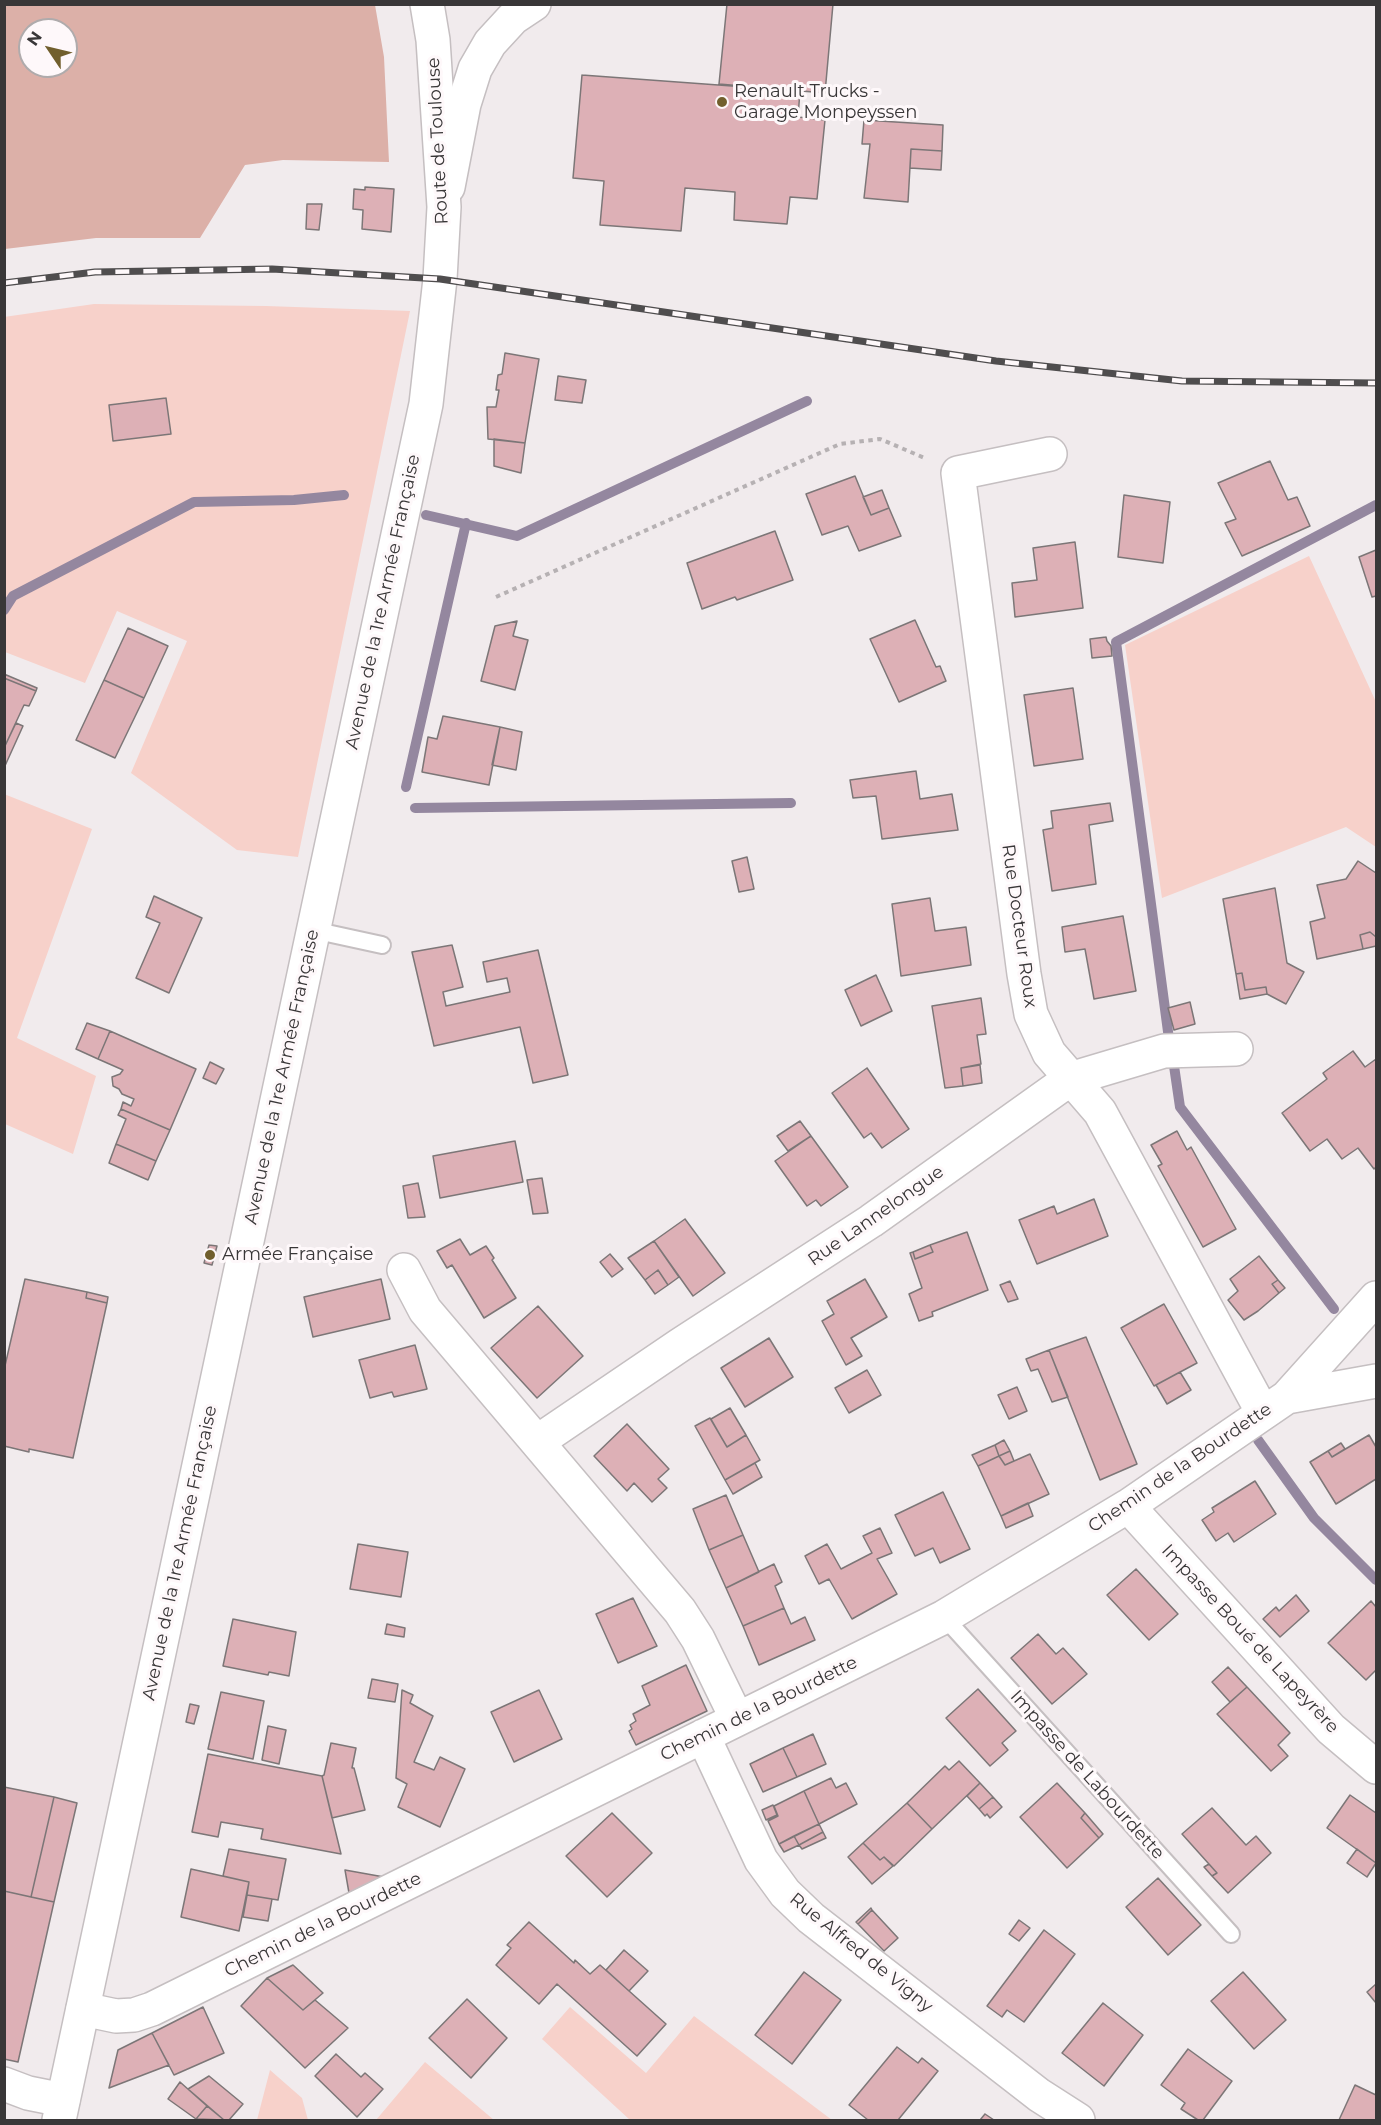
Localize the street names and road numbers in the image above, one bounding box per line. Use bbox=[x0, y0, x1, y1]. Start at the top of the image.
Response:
street label: Route de Toulouse bbox=[423, 57, 453, 225]
street label: Avenue de la 1re Armée Française bbox=[341, 453, 425, 751]
street label: Rue Docteur Roux bbox=[997, 843, 1041, 1009]
street label: Avenue de la 1re Armée Française bbox=[240, 928, 324, 1226]
street label: Rue Lannelongue bbox=[804, 1161, 948, 1271]
street label: Chemin de la Bourdette bbox=[1084, 1399, 1276, 1537]
street label: Avenue de la 1re Armée Française bbox=[138, 1404, 222, 1702]
street label: Impasse Boué de Lapeyrère bbox=[1157, 1540, 1343, 1738]
street label: Chemin de la Bourdette bbox=[657, 1652, 861, 1766]
street label: Impasse de Labourdette bbox=[1005, 1686, 1169, 1864]
street label: Chemin de la Bourdette bbox=[221, 1868, 425, 1982]
street label: Rue Alfred de Vigny bbox=[785, 1889, 937, 2017]

